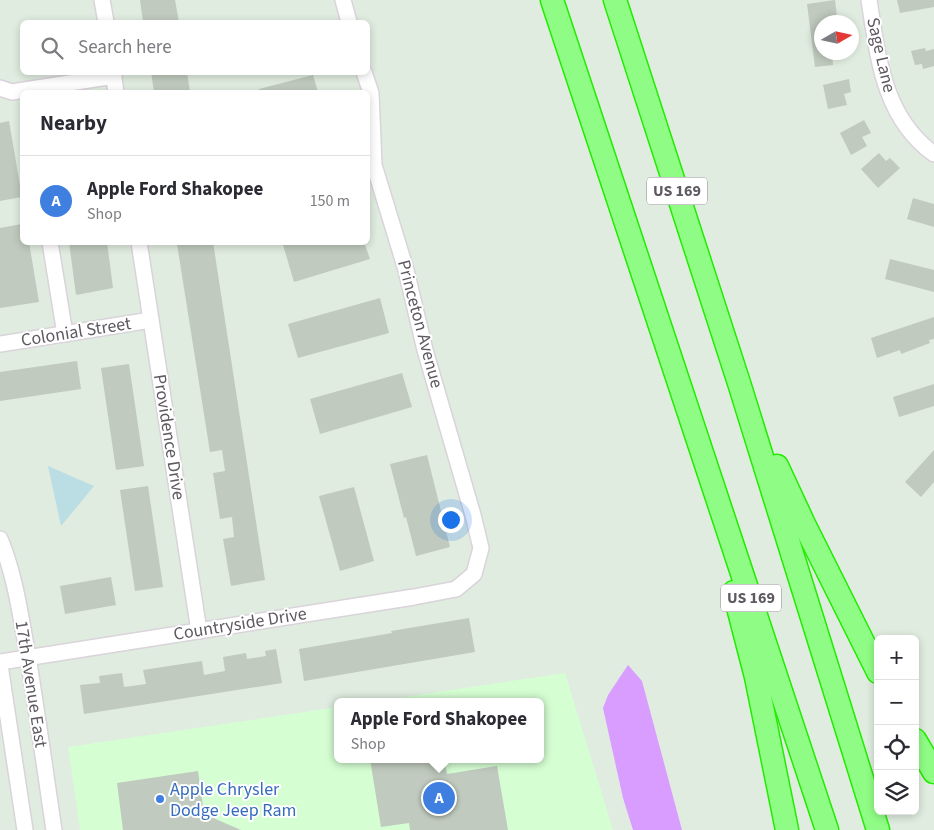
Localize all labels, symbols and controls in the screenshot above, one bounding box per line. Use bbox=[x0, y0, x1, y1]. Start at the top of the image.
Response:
north arrow bbox=[814, 15, 859, 60]
street label: Sage Lane bbox=[860, 15, 902, 95]
search box bbox=[20, 20, 370, 75]
icon: search bbox=[38, 34, 66, 62]
text: Search here bbox=[78, 34, 172, 61]
text: Nearby bbox=[40, 108, 107, 138]
text: Apple Ford Shakopee bbox=[87, 176, 263, 203]
road number: US 169 bbox=[647, 178, 707, 205]
text: A bbox=[51, 190, 61, 212]
text: 150 m bbox=[310, 190, 350, 212]
text: Shop bbox=[87, 203, 122, 225]
street label: Princeton Avenue bbox=[391, 257, 449, 391]
street label: Colonial Street bbox=[19, 311, 133, 353]
street label: Providence Drive bbox=[147, 372, 191, 502]
your location bbox=[438, 507, 464, 533]
road number: US 169 bbox=[721, 584, 781, 612]
street label: Countryside Drive bbox=[172, 601, 308, 647]
street label: 17th Avenue East bbox=[9, 619, 53, 749]
map controls bbox=[874, 635, 919, 815]
button: + bbox=[874, 635, 919, 680]
button: − bbox=[874, 680, 919, 725]
popup bbox=[334, 698, 544, 763]
text: Apple Ford Shakopee bbox=[351, 706, 527, 733]
button: locate bbox=[874, 725, 919, 770]
text: Shop bbox=[351, 733, 386, 755]
button: layers bbox=[874, 770, 919, 815]
place label: Apple Chrysler Dodge Jeep Ram bbox=[170, 777, 296, 823]
pin: A bbox=[423, 779, 455, 817]
marker: Apple Chrysler Dodge Jeep Ram bbox=[154, 793, 166, 805]

